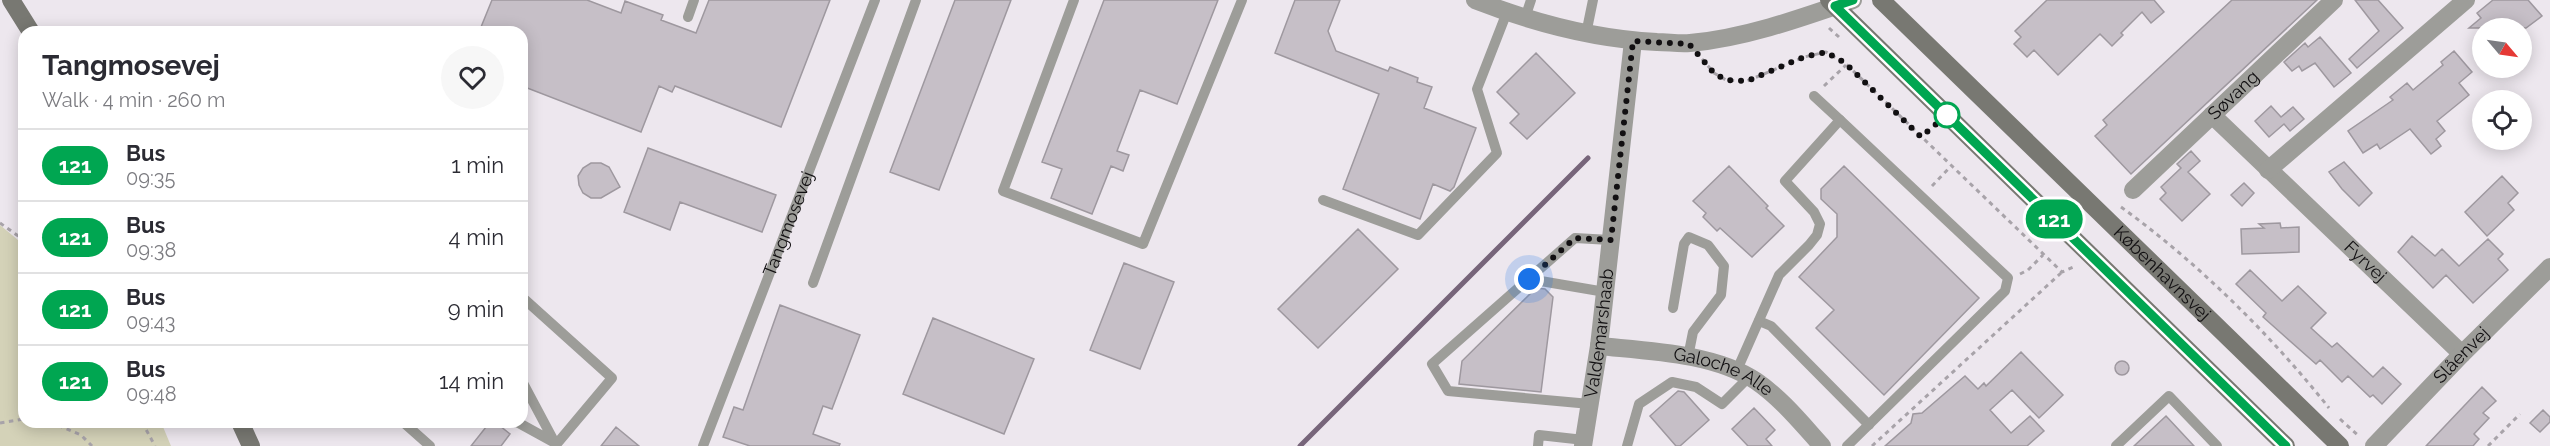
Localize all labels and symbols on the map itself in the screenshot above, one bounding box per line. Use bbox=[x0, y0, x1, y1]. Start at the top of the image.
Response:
north arrow bbox=[2472, 18, 2532, 78]
street label: Søvang bbox=[2203, 66, 2263, 124]
unlabelled marker bbox=[1934, 102, 1960, 128]
street label: Tangmosevej bbox=[758, 168, 818, 279]
line badge: 121 bbox=[2020, 200, 2088, 238]
street label: Københavnsvej bbox=[2110, 221, 2215, 324]
street label: Fyrvej bbox=[2340, 236, 2391, 286]
your location bbox=[1514, 264, 1544, 294]
street label: Valdemarshaab bbox=[1580, 267, 1618, 399]
street label: Slåenvej bbox=[2429, 322, 2493, 387]
street label: Galoche Alle bbox=[1672, 343, 1778, 400]

